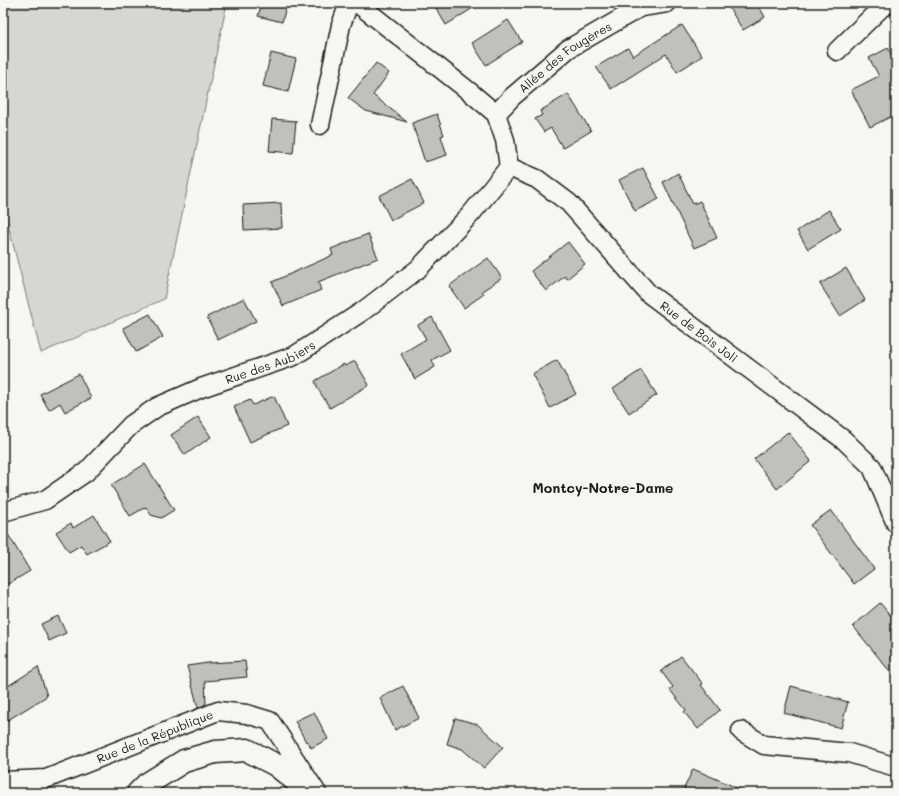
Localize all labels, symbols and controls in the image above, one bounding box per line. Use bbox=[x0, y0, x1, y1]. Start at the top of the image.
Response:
street label: Allée des Fougères bbox=[515, 18, 614, 96]
street label: Rue de Bois Joli bbox=[657, 297, 741, 366]
street label: Rue des Aubiers bbox=[223, 336, 318, 387]
district label: Montcy-Notre-Dame bbox=[533, 478, 673, 497]
street label: Rue de la République bbox=[94, 706, 215, 766]

